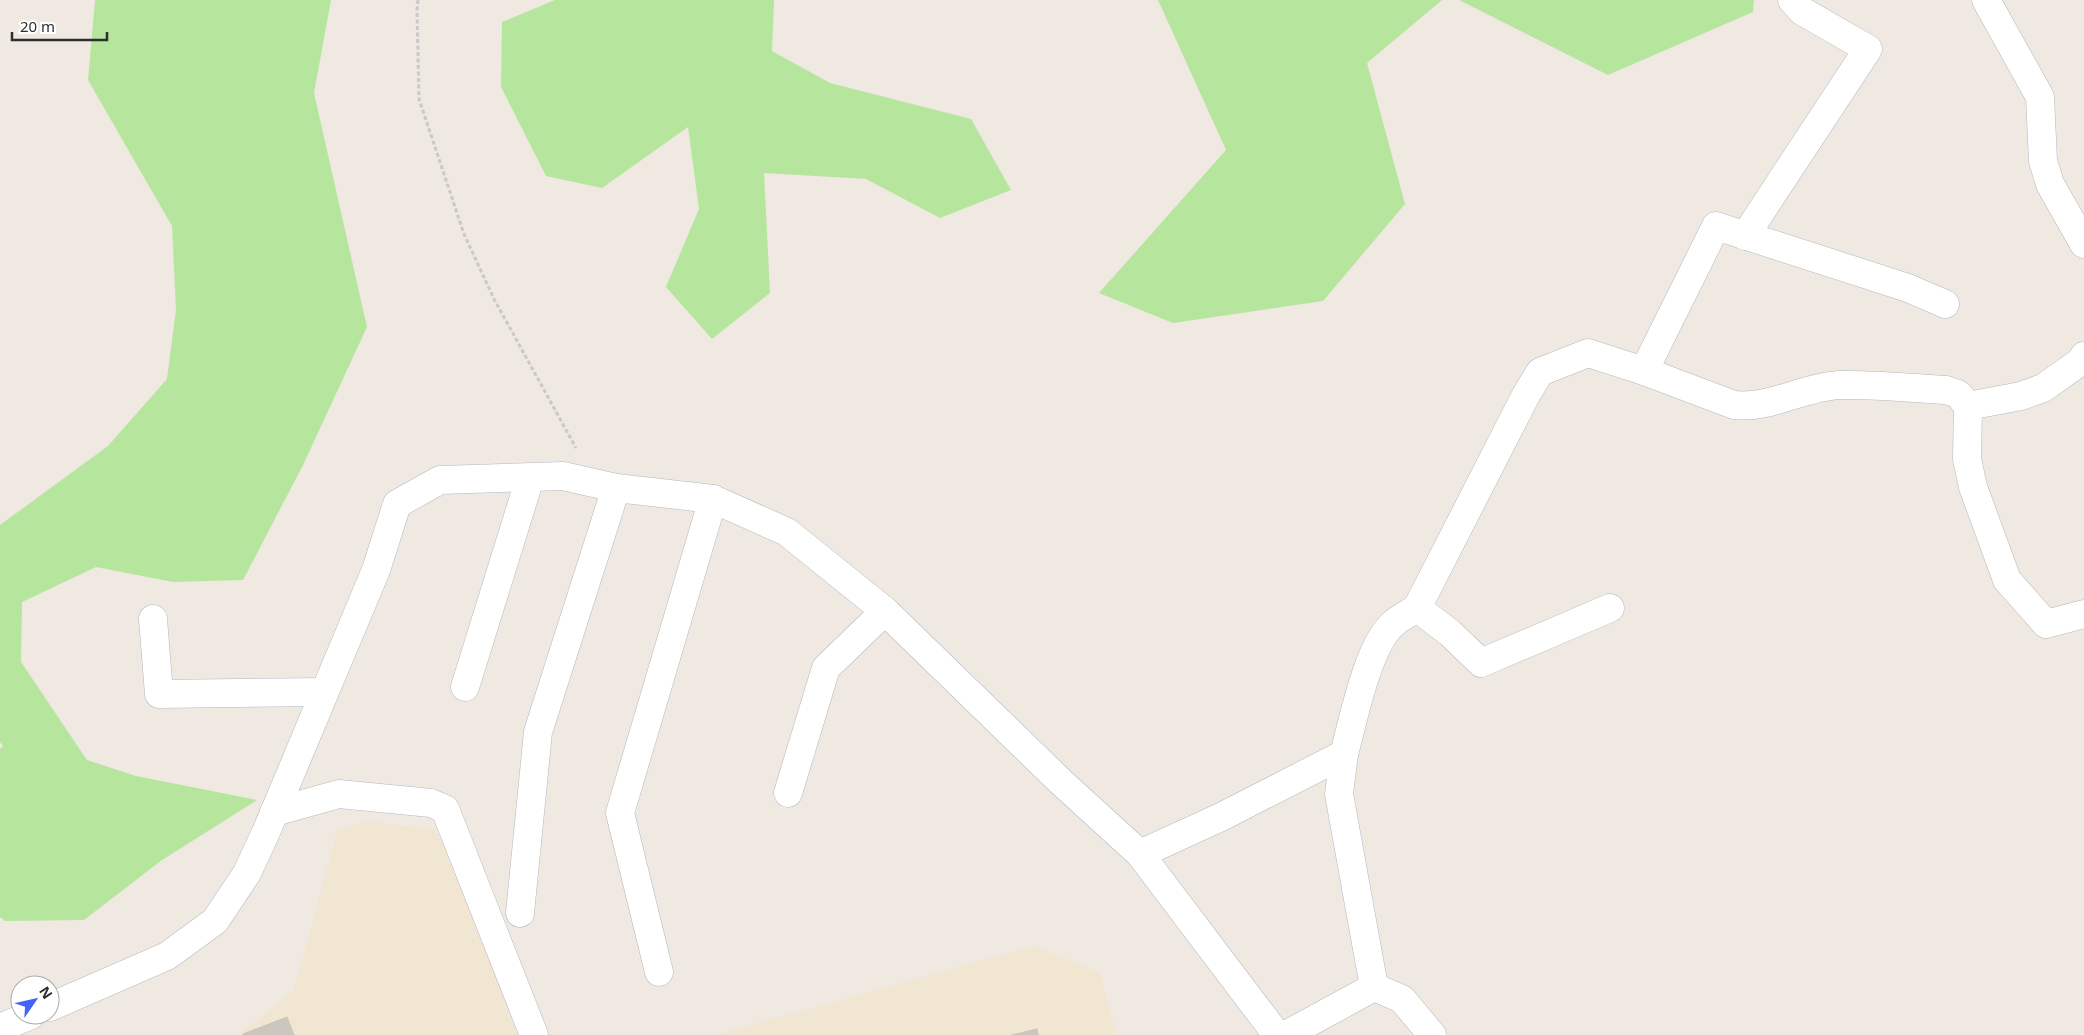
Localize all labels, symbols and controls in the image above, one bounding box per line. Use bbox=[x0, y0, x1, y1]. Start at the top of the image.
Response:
scale bar bbox=[12, 10, 108, 42]
text: 20 m bbox=[20, 16, 55, 36]
north arrow bbox=[10, 975, 60, 1025]
text: N bbox=[35, 982, 57, 1002]

